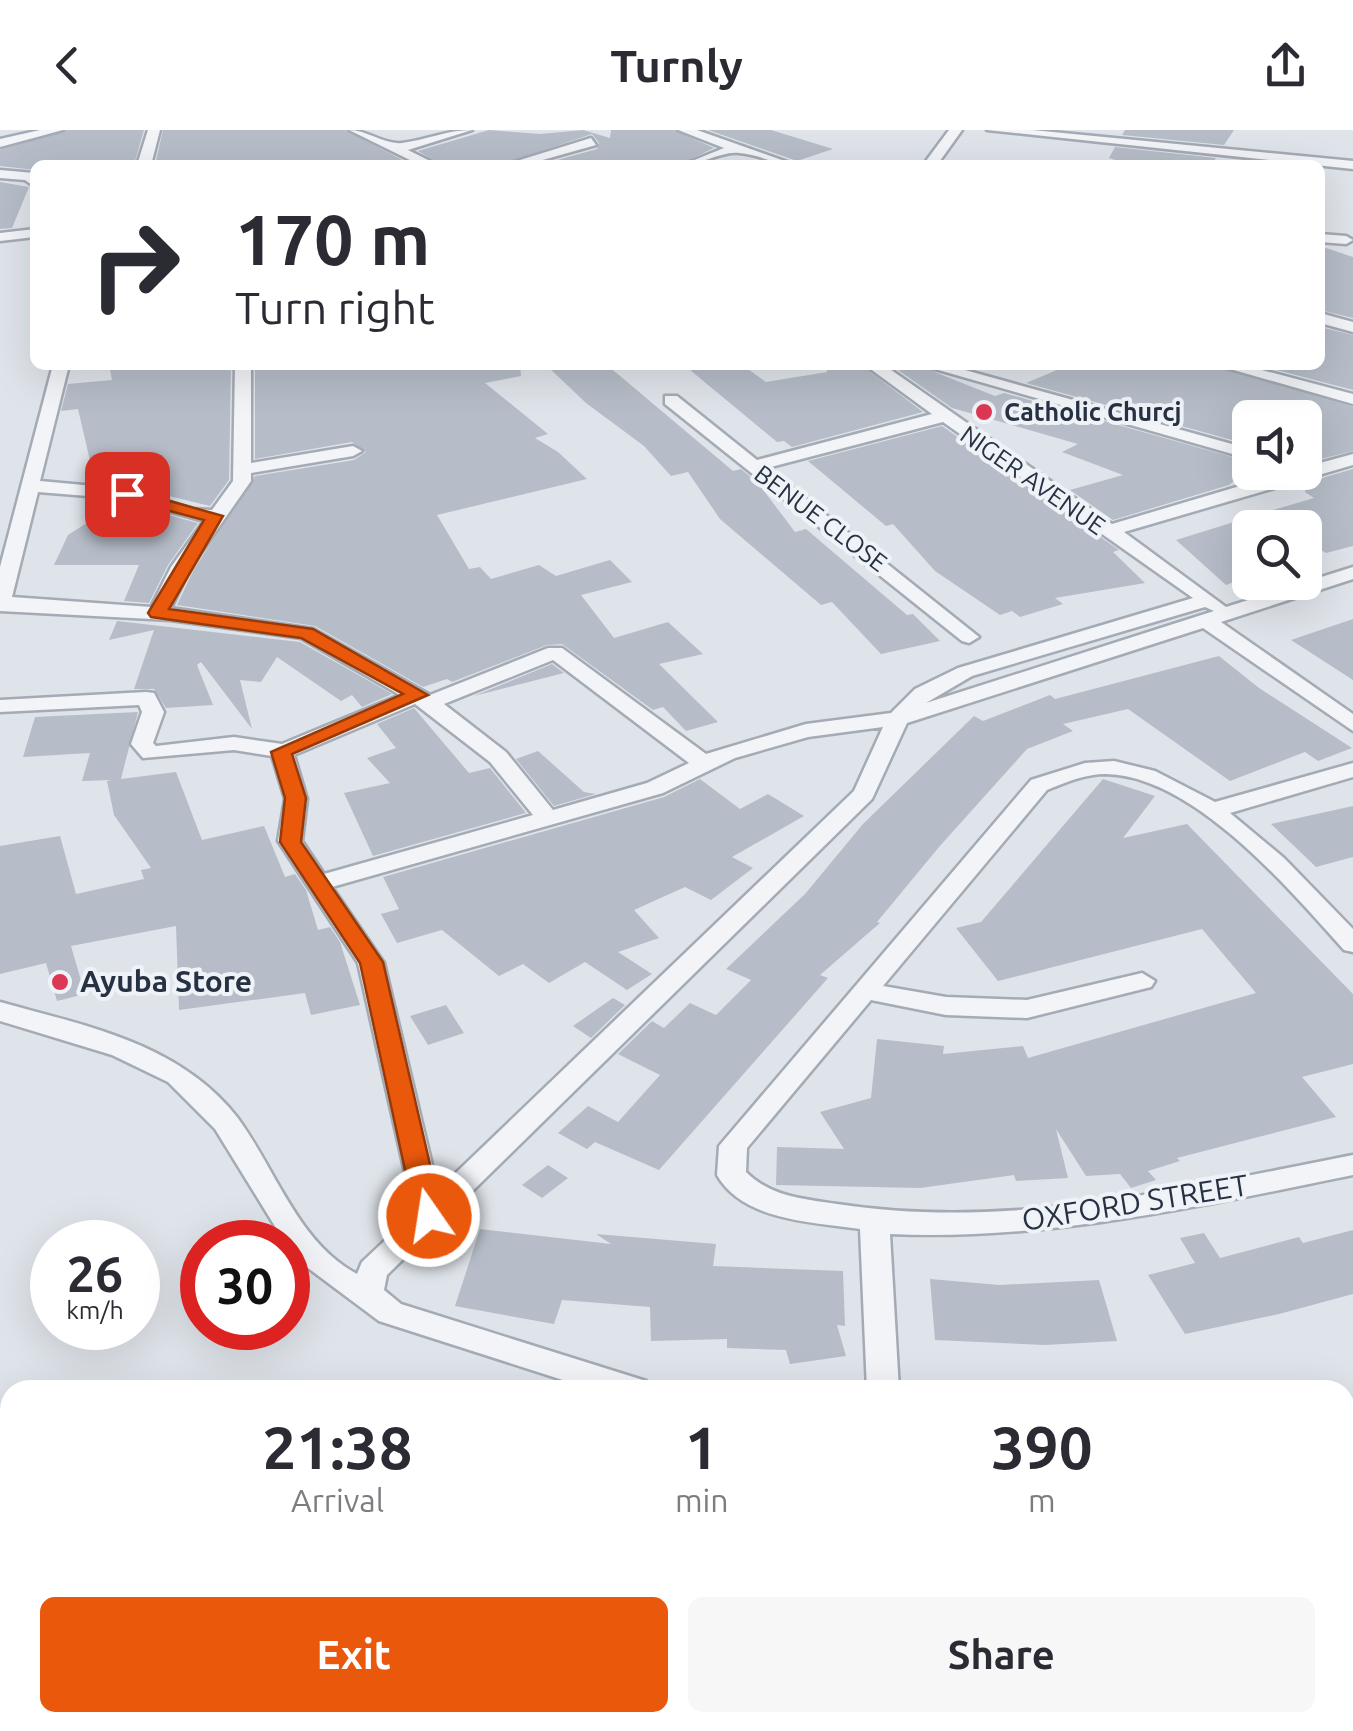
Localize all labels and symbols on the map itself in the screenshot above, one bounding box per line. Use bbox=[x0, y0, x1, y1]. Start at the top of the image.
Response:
place label: Catholic Churcj bbox=[1004, 398, 1181, 426]
marker: Catholic Churcj bbox=[973, 401, 995, 423]
street label: NIGER AVENUE bbox=[955, 420, 1111, 540]
pin bbox=[85, 452, 170, 537]
street label: BENUE CLOSE bbox=[749, 459, 893, 577]
place label: Ayuba Store bbox=[80, 964, 252, 998]
marker: Ayuba Store bbox=[49, 971, 71, 993]
position arrow bbox=[377, 1164, 481, 1268]
street label: OXFORD STREET bbox=[1019, 1167, 1251, 1237]
speed limit sign: 30 bbox=[180, 1220, 310, 1350]

